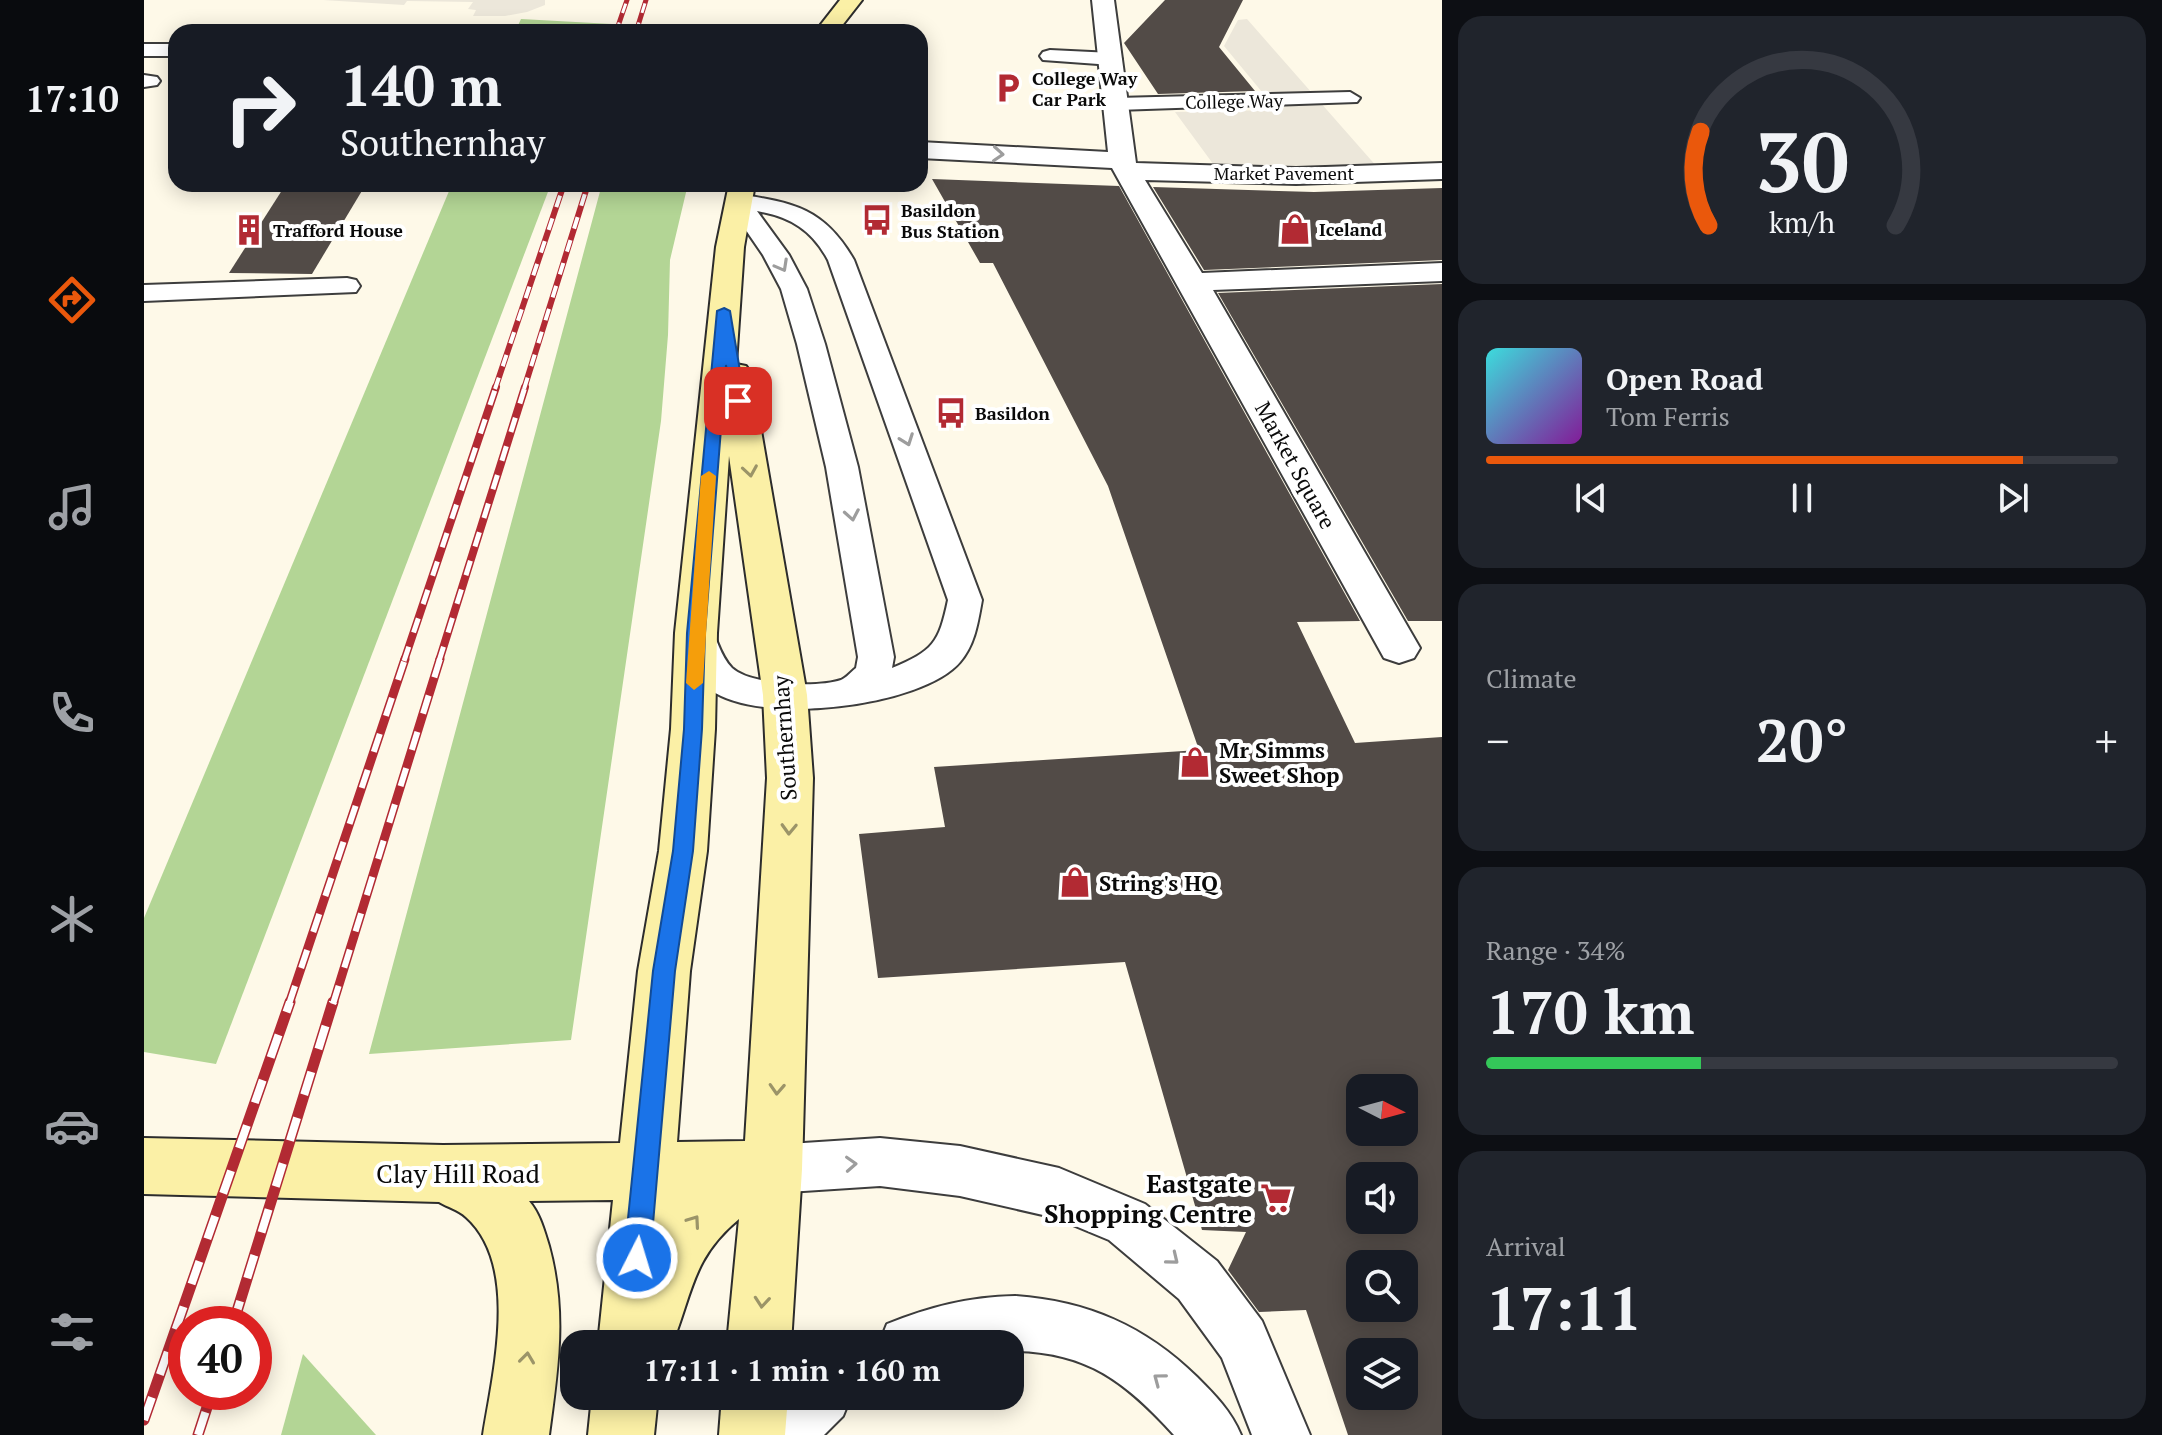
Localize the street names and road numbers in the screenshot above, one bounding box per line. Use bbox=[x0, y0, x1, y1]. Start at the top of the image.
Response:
street label: College Way bbox=[1185, 88, 1284, 114]
street label: Market Pavement bbox=[1214, 161, 1355, 185]
street label: Market Square bbox=[1249, 396, 1343, 534]
street label: Southernhay bbox=[765, 674, 803, 802]
street label: Clay Hill Road bbox=[376, 1156, 540, 1190]

